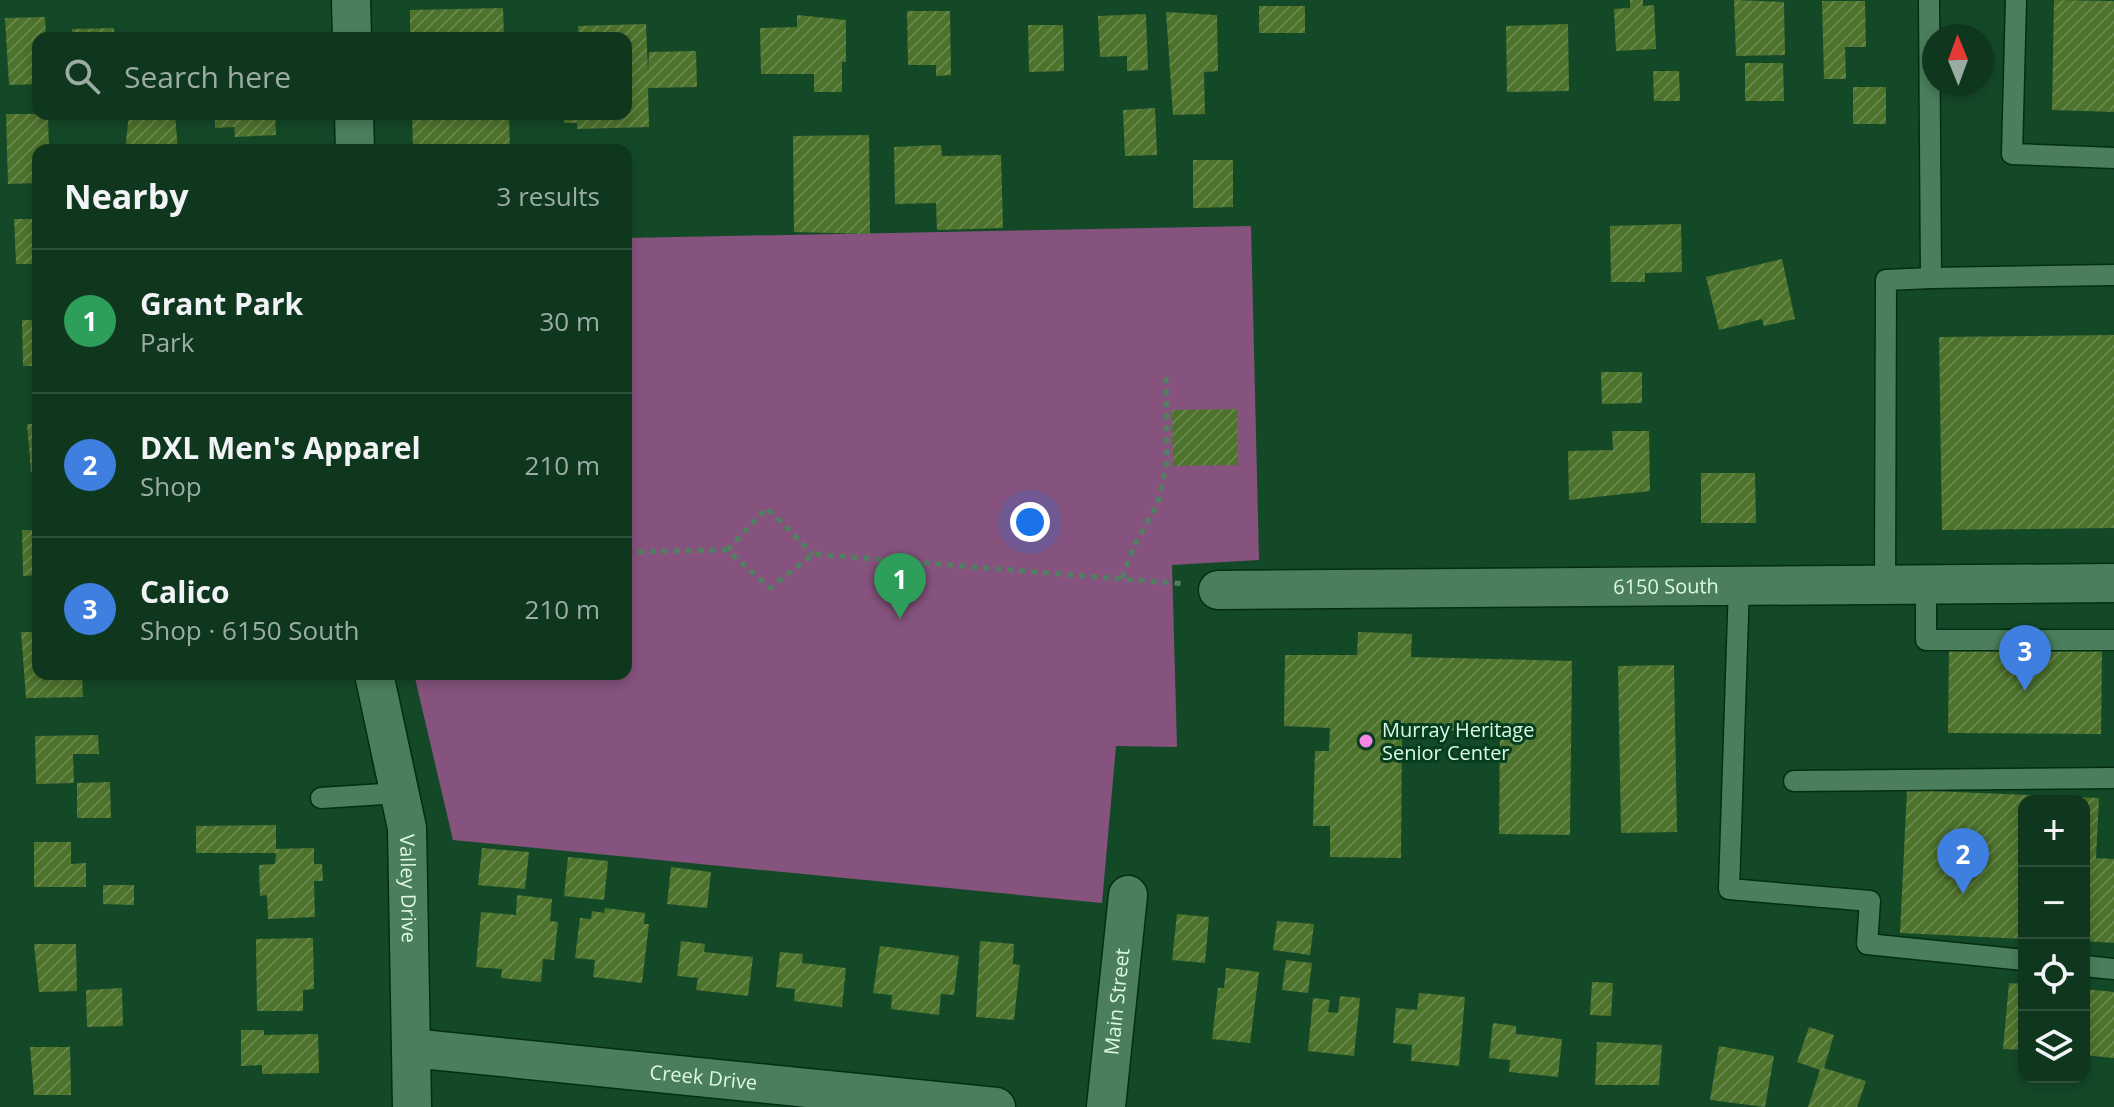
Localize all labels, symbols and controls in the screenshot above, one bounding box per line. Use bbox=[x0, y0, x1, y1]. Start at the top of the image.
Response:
north arrow bbox=[1922, 24, 1994, 96]
search box bbox=[32, 32, 632, 120]
icon: search bbox=[60, 54, 104, 98]
text: Search here bbox=[124, 56, 291, 97]
text: Nearby bbox=[64, 173, 189, 219]
text: 3 results bbox=[497, 178, 600, 214]
text: Grant Park bbox=[140, 283, 303, 324]
text: 1 bbox=[83, 303, 97, 339]
text: 30 m bbox=[539, 303, 600, 339]
text: Park bbox=[140, 324, 194, 360]
text: DXL Men's Apparel bbox=[140, 427, 421, 468]
text: 2 bbox=[83, 447, 97, 483]
text: 210 m bbox=[525, 447, 600, 483]
text: Shop bbox=[140, 468, 202, 504]
your location bbox=[1010, 502, 1050, 542]
pin: 1 bbox=[874, 553, 926, 619]
text: Calico bbox=[140, 571, 230, 612]
street label: 6150 South bbox=[1613, 572, 1719, 600]
text: 3 bbox=[83, 591, 97, 627]
text: 210 m bbox=[525, 591, 600, 627]
text: Shop · 6150 South bbox=[140, 612, 359, 648]
pin: 3 bbox=[1999, 625, 2051, 691]
place label: Murray Heritage Senior Center bbox=[1382, 716, 1534, 766]
marker: Murray Heritage Senior Center bbox=[1357, 732, 1375, 750]
map controls bbox=[2018, 795, 2090, 1083]
button: + bbox=[2018, 795, 2090, 867]
pin: 2 bbox=[1937, 828, 1989, 894]
street label: Valley Drive bbox=[394, 834, 423, 943]
button: − bbox=[2018, 867, 2090, 939]
button: locate bbox=[2018, 939, 2090, 1011]
street label: Main Street bbox=[1097, 947, 1135, 1056]
button: layers bbox=[2018, 1011, 2090, 1083]
street label: Creek Drive bbox=[648, 1058, 759, 1096]

